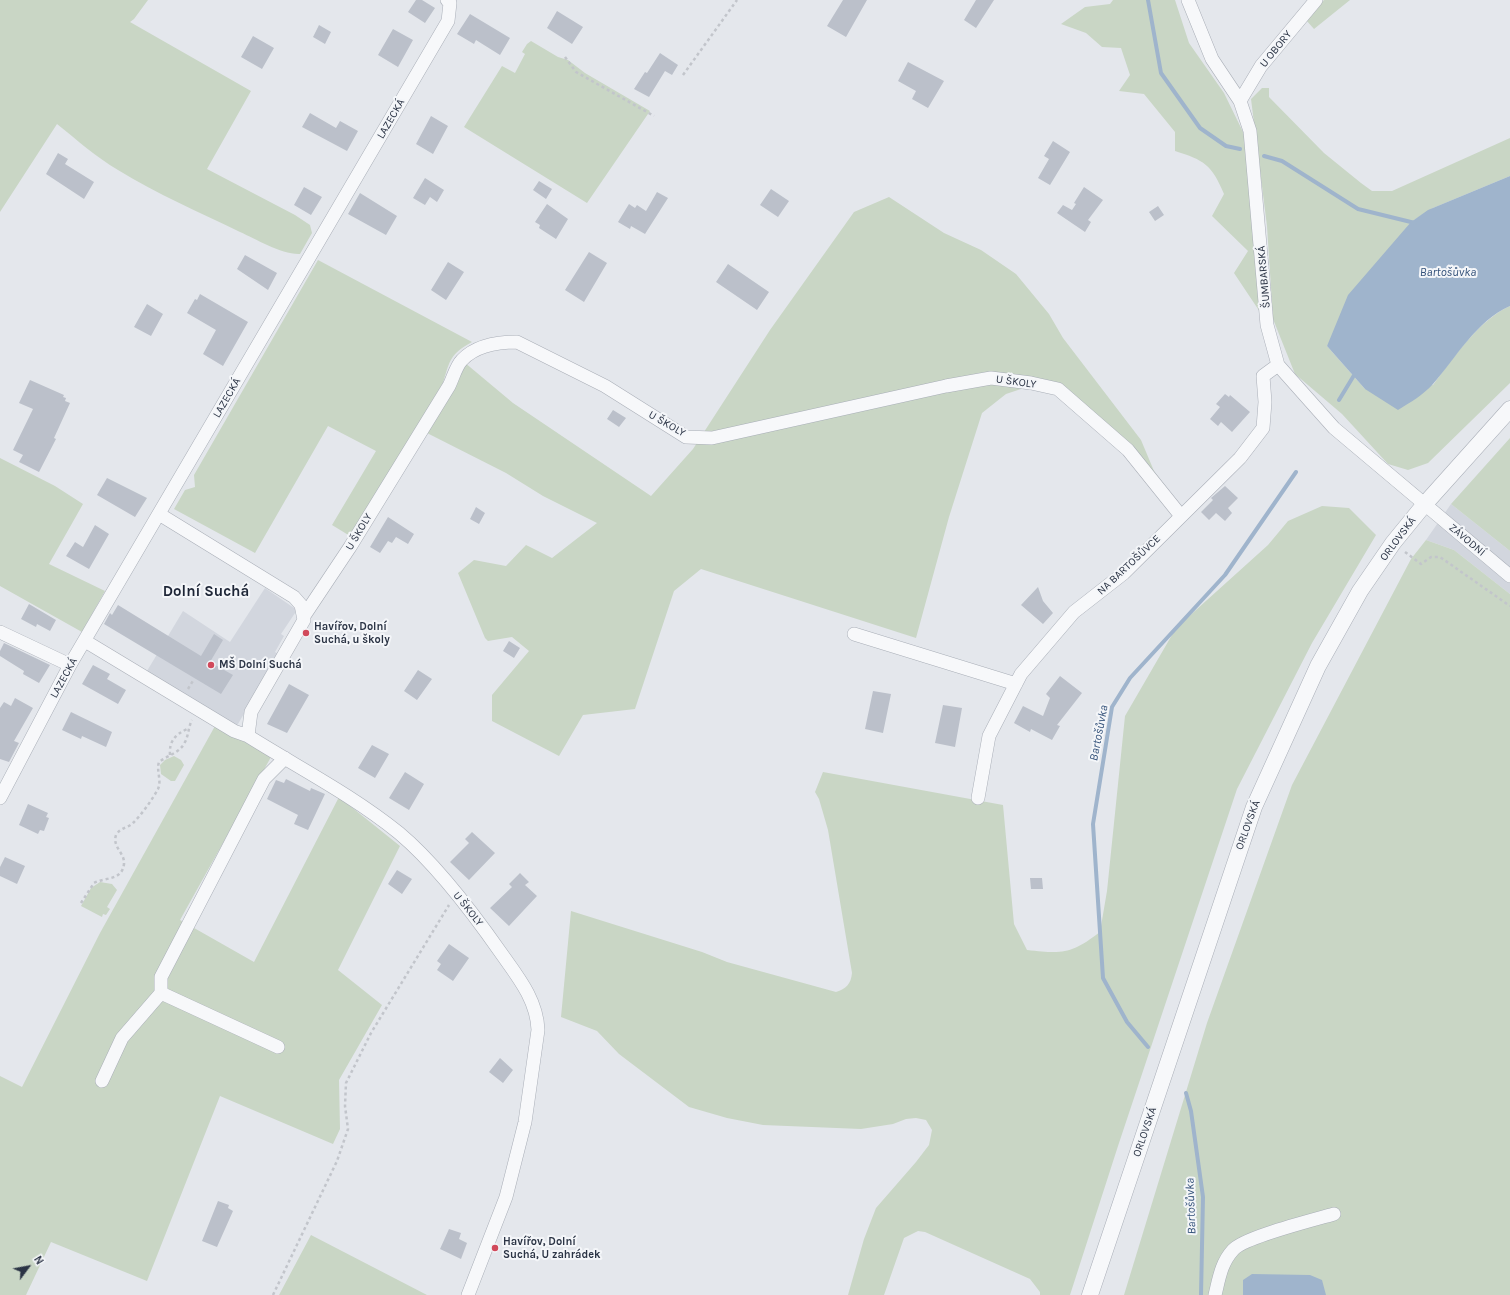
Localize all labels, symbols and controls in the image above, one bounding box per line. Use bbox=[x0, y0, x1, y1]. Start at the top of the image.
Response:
street label: U OBORY bbox=[1257, 28, 1295, 70]
street label: LAZECKÁ bbox=[374, 97, 408, 141]
street label: ŠUMBARSKÁ bbox=[1255, 245, 1273, 309]
water label: Bartošůvka bbox=[1420, 266, 1476, 280]
street label: U ŠKOLY bbox=[995, 373, 1037, 391]
street label: LAZECKÁ bbox=[210, 376, 244, 420]
street label: U ŠKOLY bbox=[646, 408, 688, 440]
street label: U ŠKOLY bbox=[343, 511, 375, 553]
street label: ORLOVSKÁ bbox=[1377, 514, 1419, 564]
street label: ZÁVODNÍ bbox=[1446, 521, 1488, 559]
street label: NA BARTOŠŮVCE bbox=[1095, 532, 1163, 598]
district label: Dolní Suchá bbox=[163, 583, 249, 601]
place label: Havířov, Dolní Suchá, u školy bbox=[314, 620, 390, 646]
marker: Havířov, Dolní Suchá, u školy bbox=[301, 628, 311, 638]
street label: LAZECKÁ bbox=[48, 656, 80, 700]
place label: MŠ Dolní Suchá bbox=[219, 658, 302, 672]
marker: MŠ Dolní Suchá bbox=[206, 660, 216, 670]
water label: Bartošůvka bbox=[1087, 704, 1111, 762]
street label: ORLOVSKÁ bbox=[1233, 798, 1263, 852]
street label: U ŠKOLY bbox=[450, 889, 486, 929]
street label: ORLOVSKÁ bbox=[1130, 1105, 1160, 1159]
water label: Bartošůvka bbox=[1183, 1177, 1199, 1235]
place label: Havířov, Dolní Suchá, U zahrádek bbox=[503, 1235, 601, 1261]
marker: Havířov, Dolní Suchá, U zahrádek bbox=[490, 1243, 500, 1253]
north arrow bbox=[8, 1247, 48, 1287]
text: N bbox=[31, 1254, 46, 1267]

